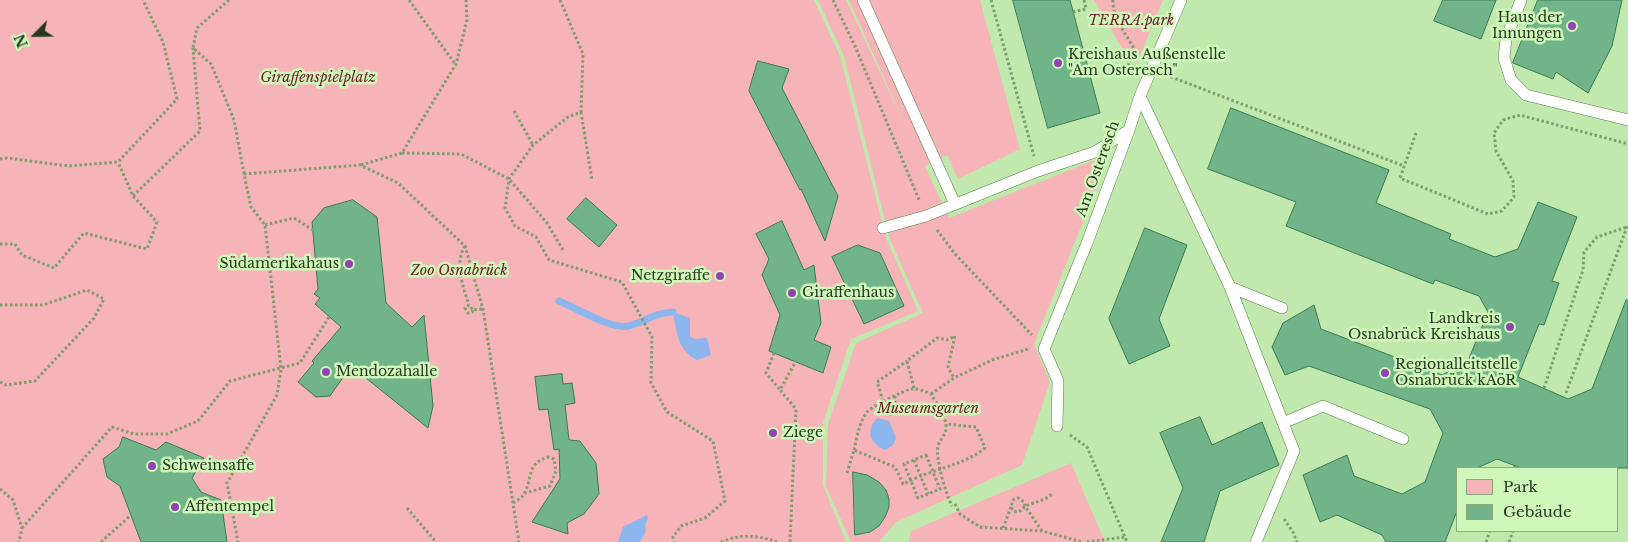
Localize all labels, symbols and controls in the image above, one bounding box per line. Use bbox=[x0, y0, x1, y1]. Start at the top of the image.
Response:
north arrow bbox=[10, 10, 60, 60]
place label: Haus der Innungen bbox=[1492, 10, 1562, 42]
park label: TERRA.park bbox=[1088, 13, 1174, 29]
marker: Haus der Innungen bbox=[1566, 20, 1578, 32]
text: N bbox=[10, 31, 32, 50]
place label: Kreishaus Außenstelle "Am Osteresch" bbox=[1068, 47, 1226, 80]
marker: Kreishaus Außenstelle "Am Osteresch" bbox=[1052, 57, 1064, 69]
park label: Giraffenspielplatz bbox=[260, 70, 376, 86]
street label: Am Osteresch bbox=[1073, 119, 1123, 219]
place label: Südamerikahaus bbox=[219, 256, 339, 272]
marker: Südamerikahaus bbox=[343, 258, 355, 270]
park label: Zoo Osnabrück bbox=[411, 263, 507, 279]
place label: Netzgiraffe bbox=[631, 268, 710, 284]
marker: Netzgiraffe bbox=[714, 270, 726, 282]
place label: Giraffenhaus bbox=[802, 285, 894, 301]
marker: Giraffenhaus bbox=[786, 287, 798, 299]
place label: Landkreis Osnabrück Kreishaus bbox=[1348, 311, 1500, 344]
marker: Landkreis Osnabrück Kreishaus bbox=[1504, 321, 1516, 333]
place label: Regionalleitstelle Osnabrück kAöR bbox=[1395, 357, 1518, 390]
place label: Mendozahalle bbox=[336, 364, 437, 380]
marker: Mendozahalle bbox=[320, 366, 332, 378]
marker: Regionalleitstelle Osnabrück kAöR bbox=[1379, 367, 1391, 379]
park label: Museumsgarten bbox=[877, 401, 979, 417]
place label: Ziege bbox=[783, 425, 823, 441]
marker: Ziege bbox=[767, 427, 779, 439]
place label: Schweinsaffe bbox=[162, 458, 254, 474]
marker: Schweinsaffe bbox=[146, 460, 158, 472]
legend bbox=[1456, 467, 1618, 532]
text: Park bbox=[1503, 477, 1538, 496]
place label: Affentempel bbox=[185, 499, 274, 515]
marker: Affentempel bbox=[169, 501, 181, 513]
text: Gebäude bbox=[1503, 502, 1572, 521]

